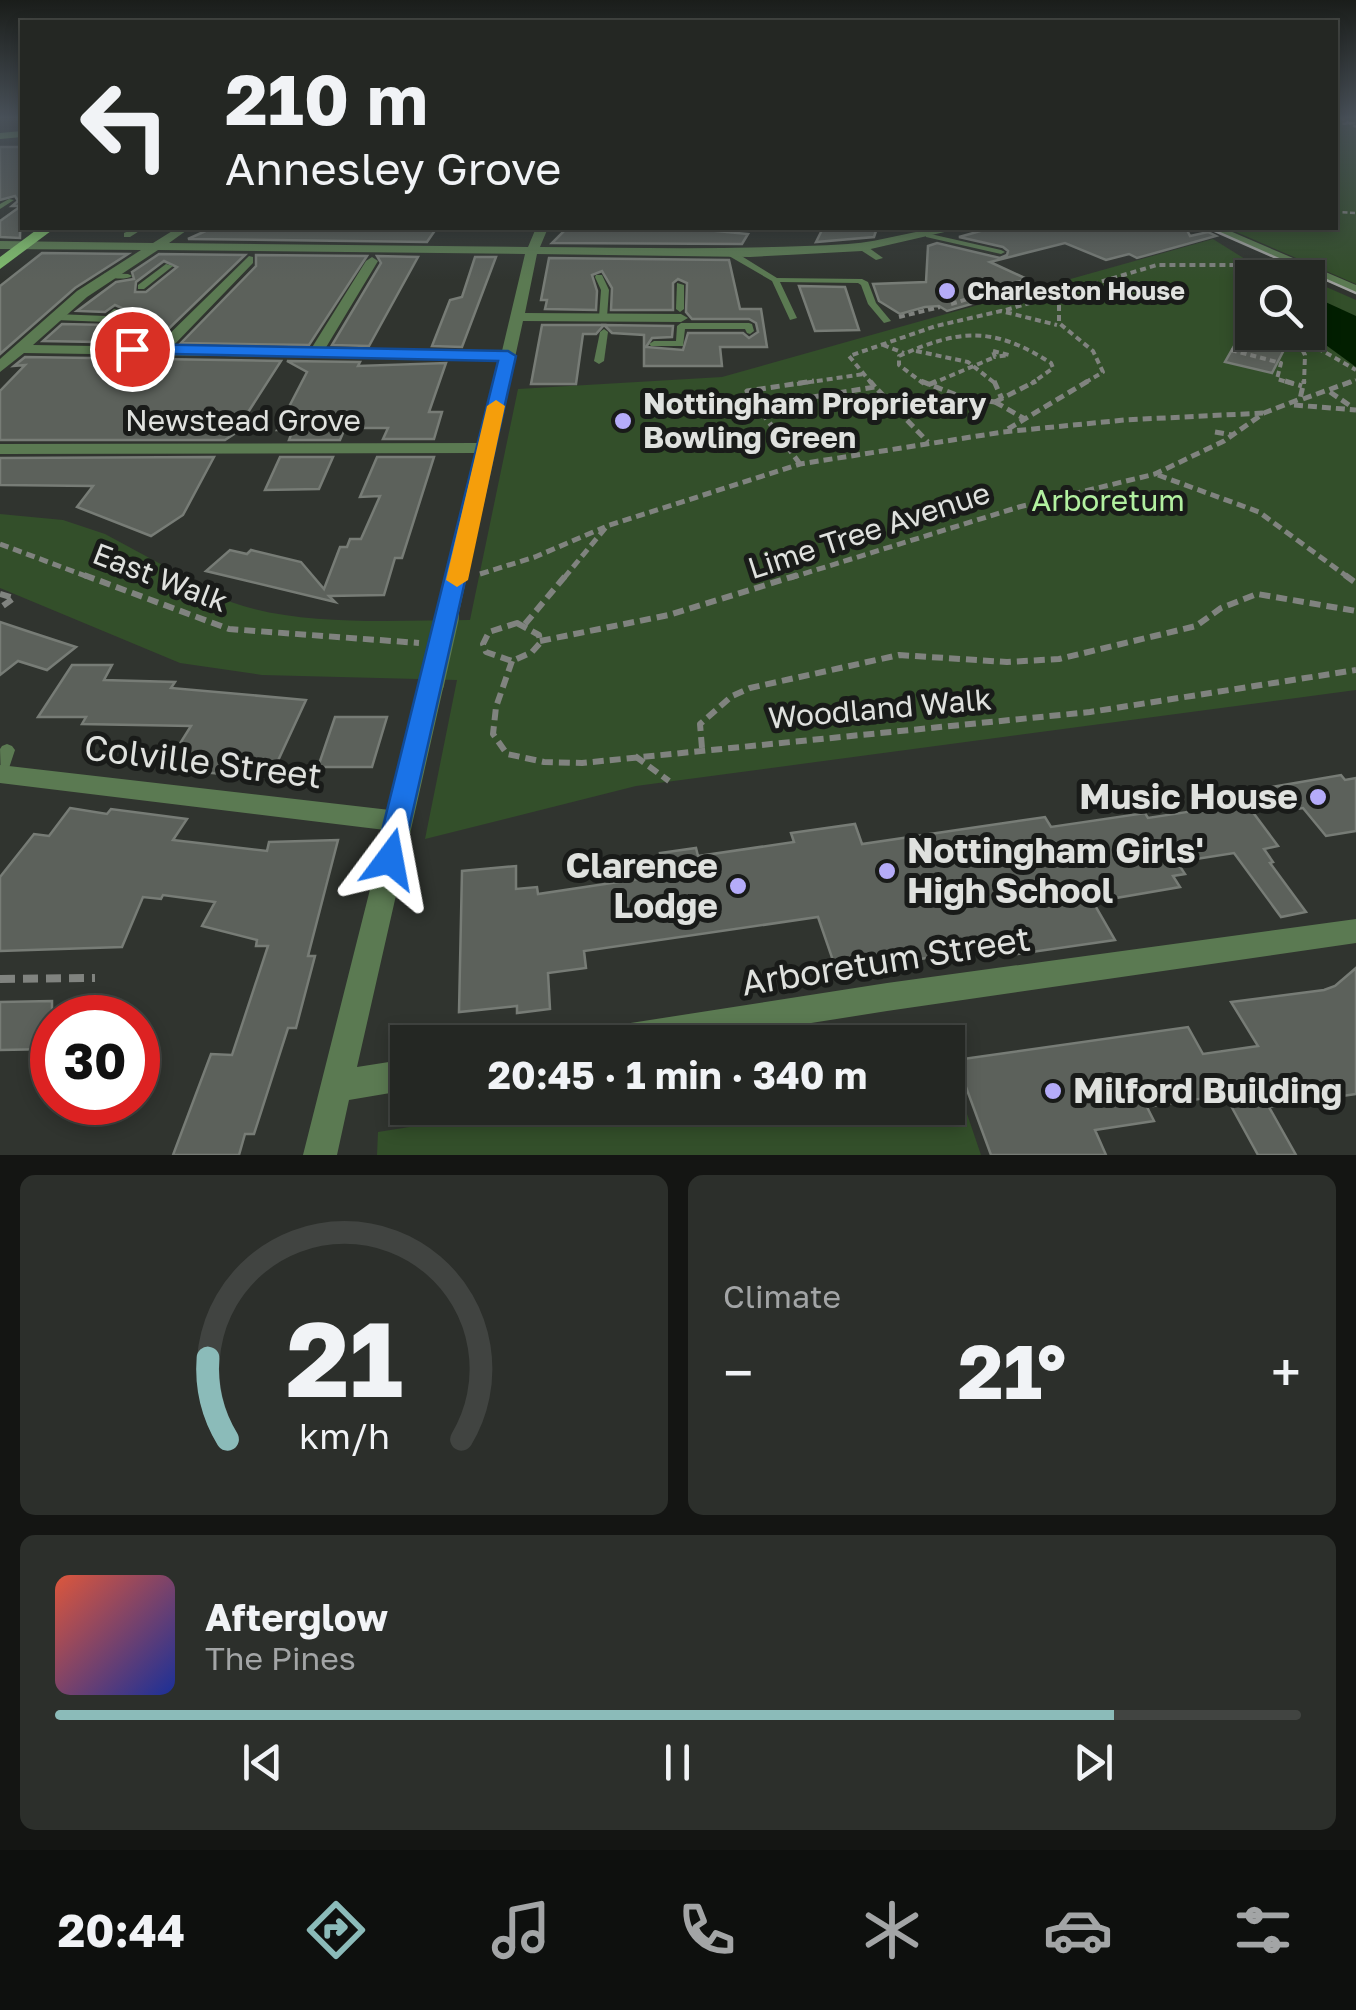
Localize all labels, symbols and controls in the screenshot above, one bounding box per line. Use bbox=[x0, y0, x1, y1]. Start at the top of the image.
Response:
text: 210 m bbox=[225, 56, 428, 140]
icon: left bbox=[60, 60, 190, 190]
text: Annesley Grove bbox=[225, 141, 561, 195]
map controls bbox=[1235, 260, 1325, 350]
button: search bbox=[1235, 260, 1325, 350]
place label: Charleston House bbox=[967, 275, 1185, 306]
marker: Charleston House bbox=[936, 280, 958, 302]
pin bbox=[90, 307, 175, 392]
icon: arrive bbox=[105, 322, 160, 377]
place label: Nottingham Proprietary Bowling Green bbox=[643, 385, 987, 455]
street label: Newstead Grove bbox=[125, 402, 361, 438]
marker: Nottingham Proprietary Bowling Green bbox=[612, 410, 634, 432]
street label: Lime Tree Avenue bbox=[743, 474, 994, 586]
park label: Arboretum bbox=[1031, 482, 1185, 518]
street label: East Walk bbox=[88, 535, 233, 619]
street label: Woodland Walk bbox=[767, 680, 993, 736]
street label: Colville Street bbox=[82, 726, 324, 796]
place label: Music House bbox=[1079, 775, 1298, 817]
marker: Music House bbox=[1307, 786, 1329, 808]
position arrow bbox=[338, 807, 442, 911]
place label: Nottingham Girls' High School bbox=[907, 829, 1204, 911]
place label: Clarence Lodge bbox=[565, 844, 718, 926]
marker: Nottingham Girls' High School bbox=[876, 860, 898, 882]
marker: Clarence Lodge bbox=[727, 875, 749, 897]
street label: Arboretum Street bbox=[738, 916, 1033, 1004]
speed limit sign: 30 bbox=[30, 995, 160, 1125]
text: 20:45 · 1 min · 340 m bbox=[488, 1052, 867, 1097]
place label: Milford Building bbox=[1073, 1069, 1342, 1111]
marker: Milford Building bbox=[1042, 1080, 1064, 1102]
text: Climate bbox=[723, 1277, 841, 1315]
text: 21 bbox=[285, 1295, 403, 1420]
text: 21° bbox=[958, 1325, 1066, 1416]
text: − bbox=[723, 1339, 753, 1405]
text: + bbox=[1271, 1339, 1301, 1405]
text: km/h bbox=[299, 1414, 389, 1457]
text: Afterglow bbox=[205, 1594, 388, 1639]
text: The Pines bbox=[205, 1639, 356, 1677]
icon: previous bbox=[235, 1735, 290, 1790]
icon: pause bbox=[650, 1735, 705, 1790]
icon: next bbox=[1066, 1735, 1121, 1790]
icon: directions bbox=[301, 1895, 371, 1965]
icon: music bbox=[486, 1895, 556, 1965]
icon: phone bbox=[672, 1895, 742, 1965]
icon: climate bbox=[857, 1895, 927, 1965]
icon: car bbox=[1043, 1895, 1113, 1965]
icon: filters bbox=[1228, 1895, 1298, 1965]
text: 20:44 bbox=[58, 1903, 185, 1957]

